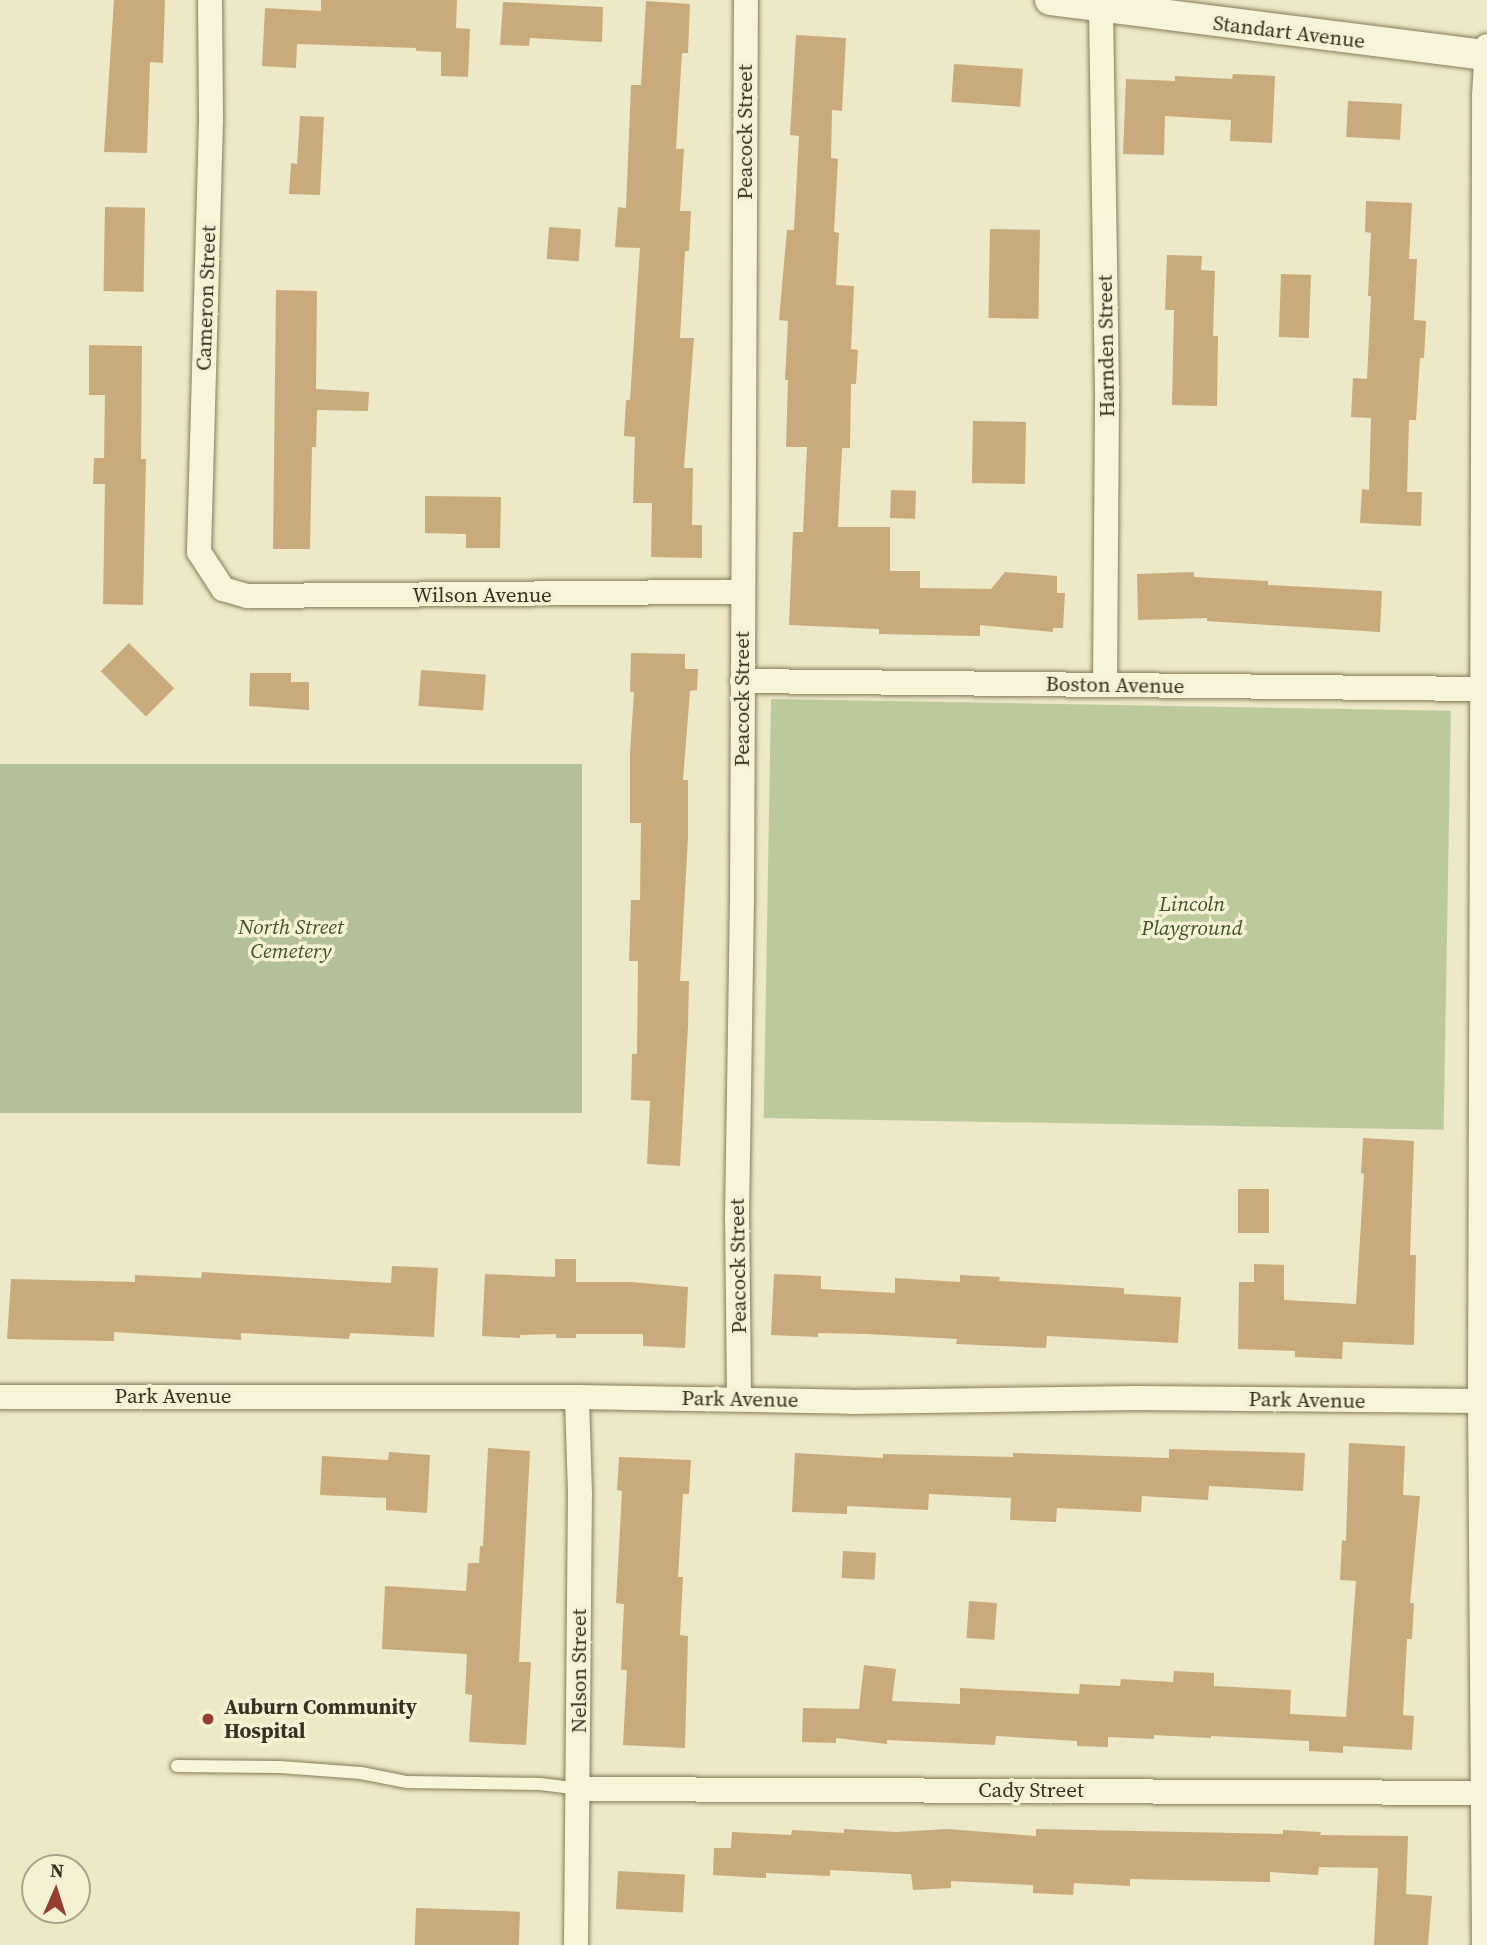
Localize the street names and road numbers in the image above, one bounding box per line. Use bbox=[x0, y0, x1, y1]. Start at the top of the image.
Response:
street label: Standart Avenue bbox=[1212, 10, 1366, 54]
street label: Peacock Street bbox=[732, 64, 758, 200]
street label: Cameron Street bbox=[191, 225, 221, 371]
street label: Harnden Street bbox=[1092, 274, 1120, 418]
street label: Wilson Avenue bbox=[412, 582, 552, 608]
street label: Peacock Street bbox=[729, 631, 755, 767]
street label: Boston Avenue bbox=[1045, 671, 1185, 699]
street label: Peacock Street bbox=[724, 1198, 752, 1334]
street label: Park Avenue bbox=[115, 1383, 231, 1409]
street label: Park Avenue bbox=[681, 1385, 799, 1413]
street label: Park Avenue bbox=[1248, 1386, 1366, 1414]
street label: Nelson Street bbox=[566, 1609, 592, 1733]
street label: Cady Street bbox=[978, 1777, 1084, 1803]

